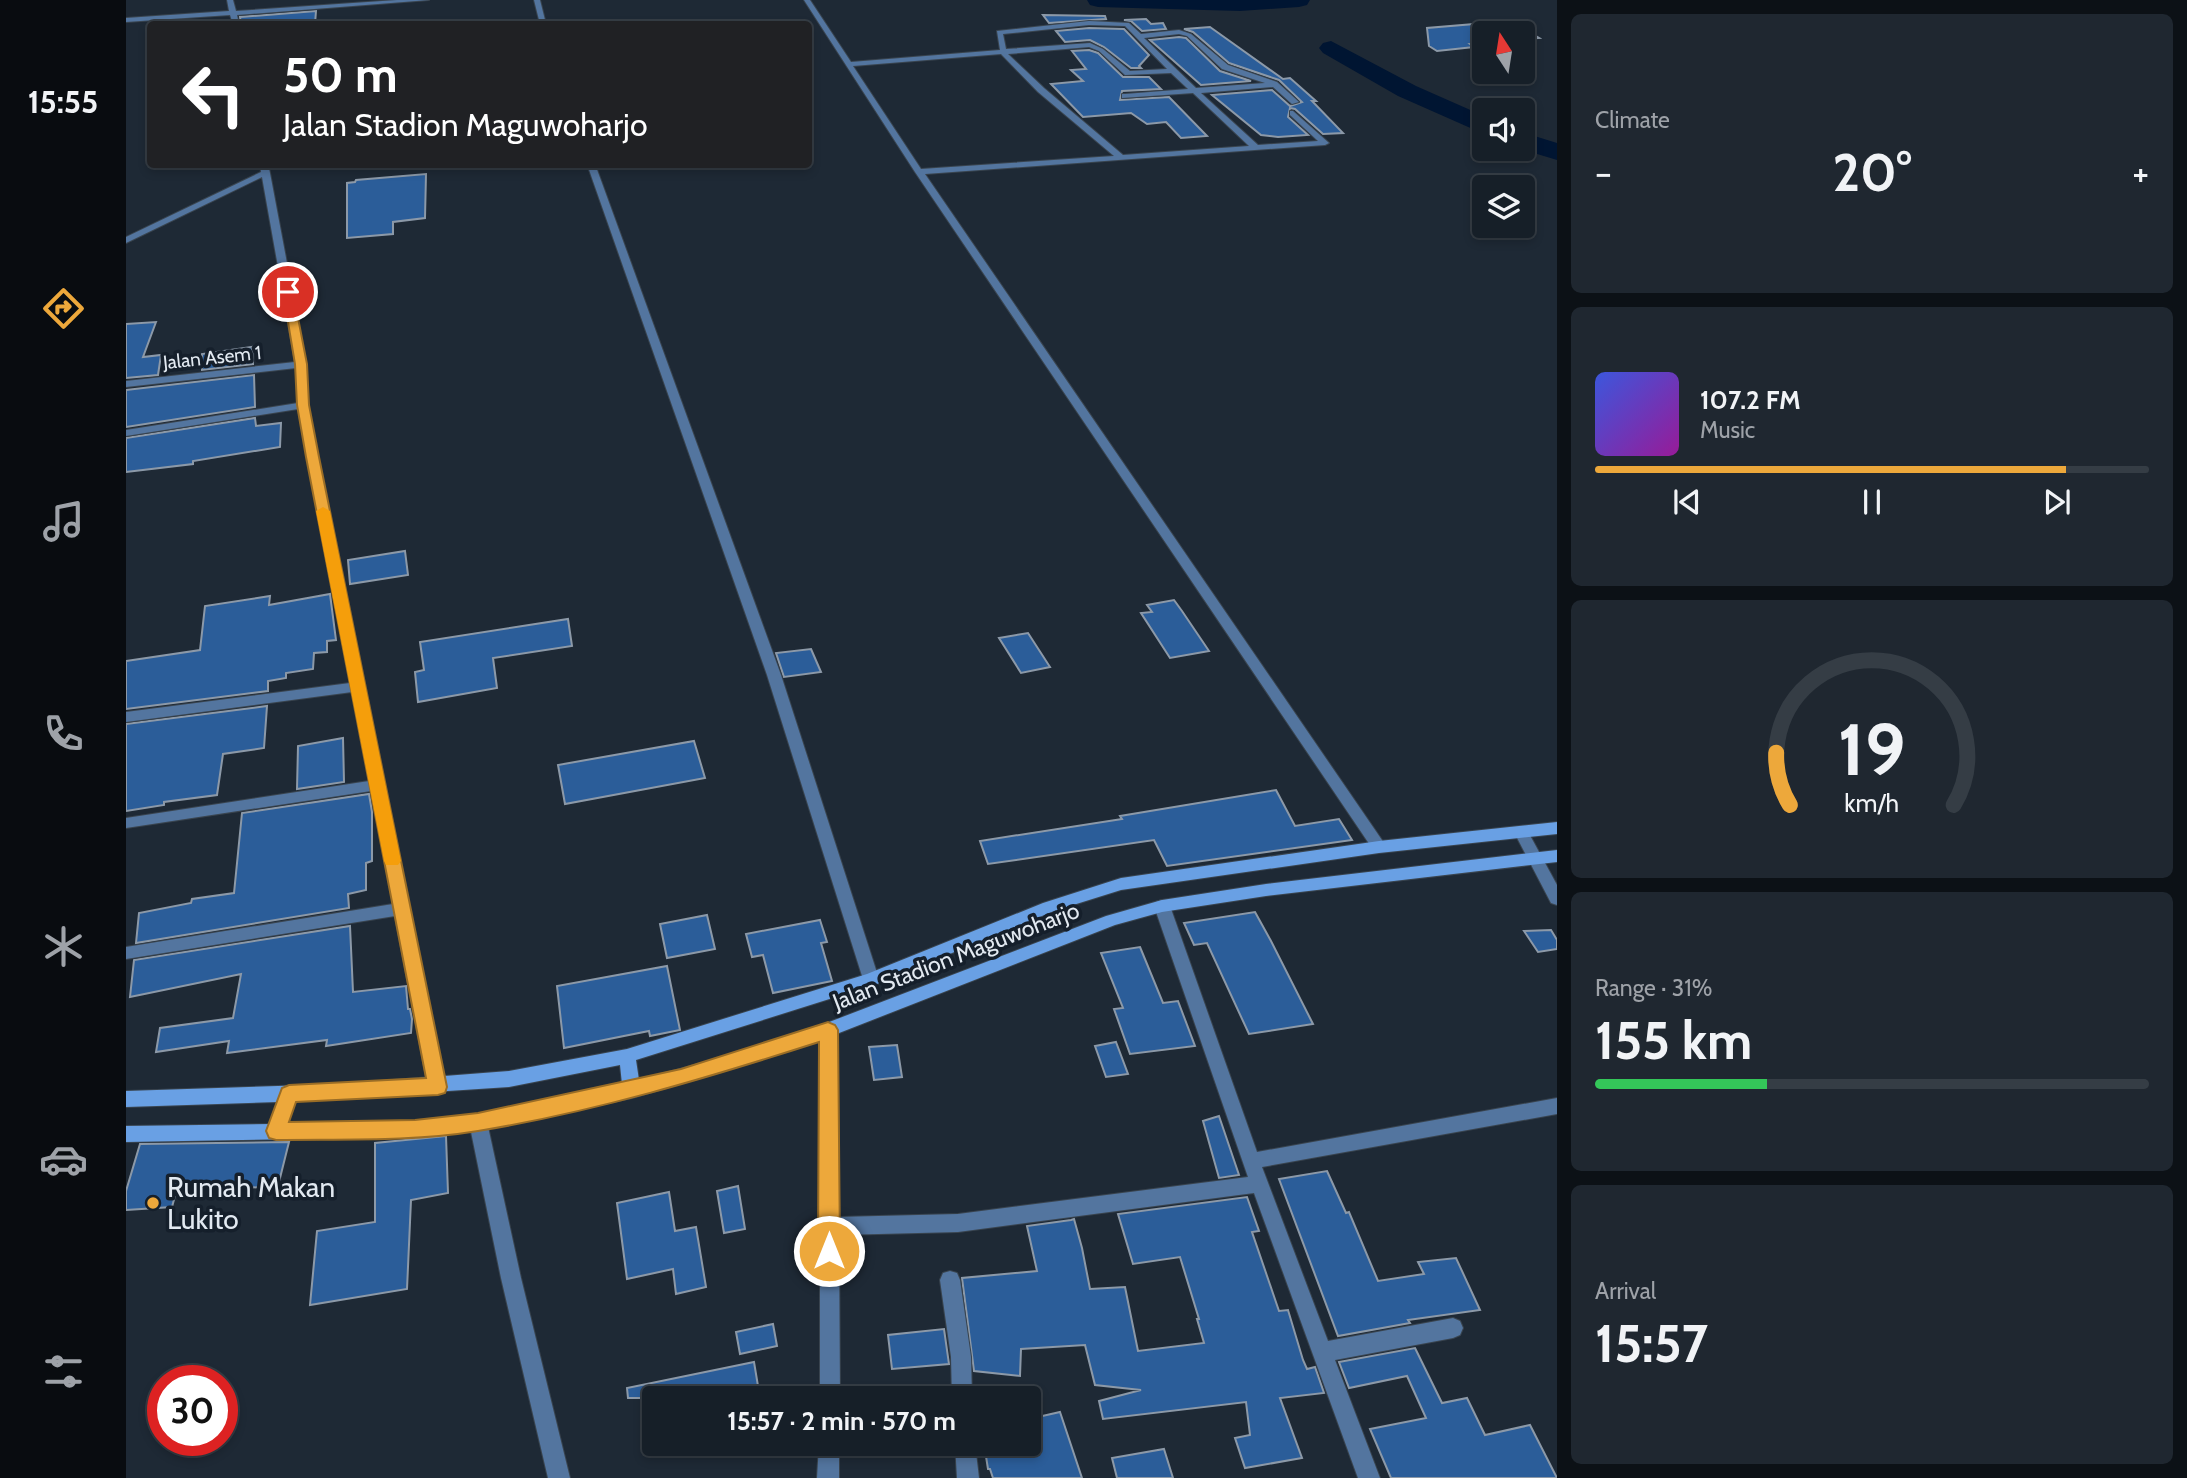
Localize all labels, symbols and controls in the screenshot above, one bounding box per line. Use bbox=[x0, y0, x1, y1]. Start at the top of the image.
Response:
north arrow bbox=[1472, 21, 1535, 84]
map controls bbox=[1472, 21, 1535, 238]
text: 50 m bbox=[283, 45, 398, 104]
icon: left bbox=[168, 49, 259, 140]
text: 15:55 bbox=[28, 82, 98, 121]
button: sound bbox=[1472, 98, 1535, 161]
text: Jalan Stadion Maguwoharjo bbox=[283, 105, 647, 144]
text: Climate bbox=[1595, 106, 1670, 134]
text: 20° bbox=[1832, 141, 1912, 204]
text: − bbox=[1595, 149, 1612, 196]
text: + bbox=[2132, 149, 2149, 196]
button: layers bbox=[1472, 175, 1535, 238]
pin bbox=[258, 262, 318, 322]
icon: arrive bbox=[269, 273, 307, 311]
icon: directions bbox=[39, 284, 88, 333]
street label: Jalan Asem 1 bbox=[161, 341, 262, 374]
text: 107.2 FM bbox=[1700, 384, 1801, 416]
text: Music bbox=[1700, 416, 1755, 444]
icon: previous bbox=[1668, 483, 1706, 521]
icon: pause bbox=[1853, 483, 1891, 521]
icon: next bbox=[2038, 483, 2076, 521]
icon: music bbox=[39, 497, 88, 546]
text: 19 bbox=[1838, 705, 1906, 793]
icon: phone bbox=[39, 709, 88, 758]
text: km/h bbox=[1845, 788, 1899, 818]
street label: Jalan Stadion Maguwoharjo bbox=[828, 896, 1083, 1016]
icon: climate bbox=[39, 922, 88, 971]
text: Range · 31% bbox=[1595, 974, 1712, 1002]
text: 155 km bbox=[1595, 1009, 1752, 1072]
icon: car bbox=[39, 1135, 88, 1184]
place label: Rumah Makan Lukito bbox=[167, 1170, 335, 1236]
marker: Rumah Makan Lukito bbox=[145, 1195, 161, 1211]
position arrow bbox=[792, 1214, 866, 1288]
text: Arrival bbox=[1595, 1277, 1656, 1305]
text: 15:57 bbox=[1595, 1312, 1708, 1375]
icon: filters bbox=[39, 1347, 88, 1396]
speed limit sign: 30 bbox=[147, 1365, 238, 1456]
text: 15:57 · 2 min · 570 m bbox=[727, 1405, 956, 1437]

